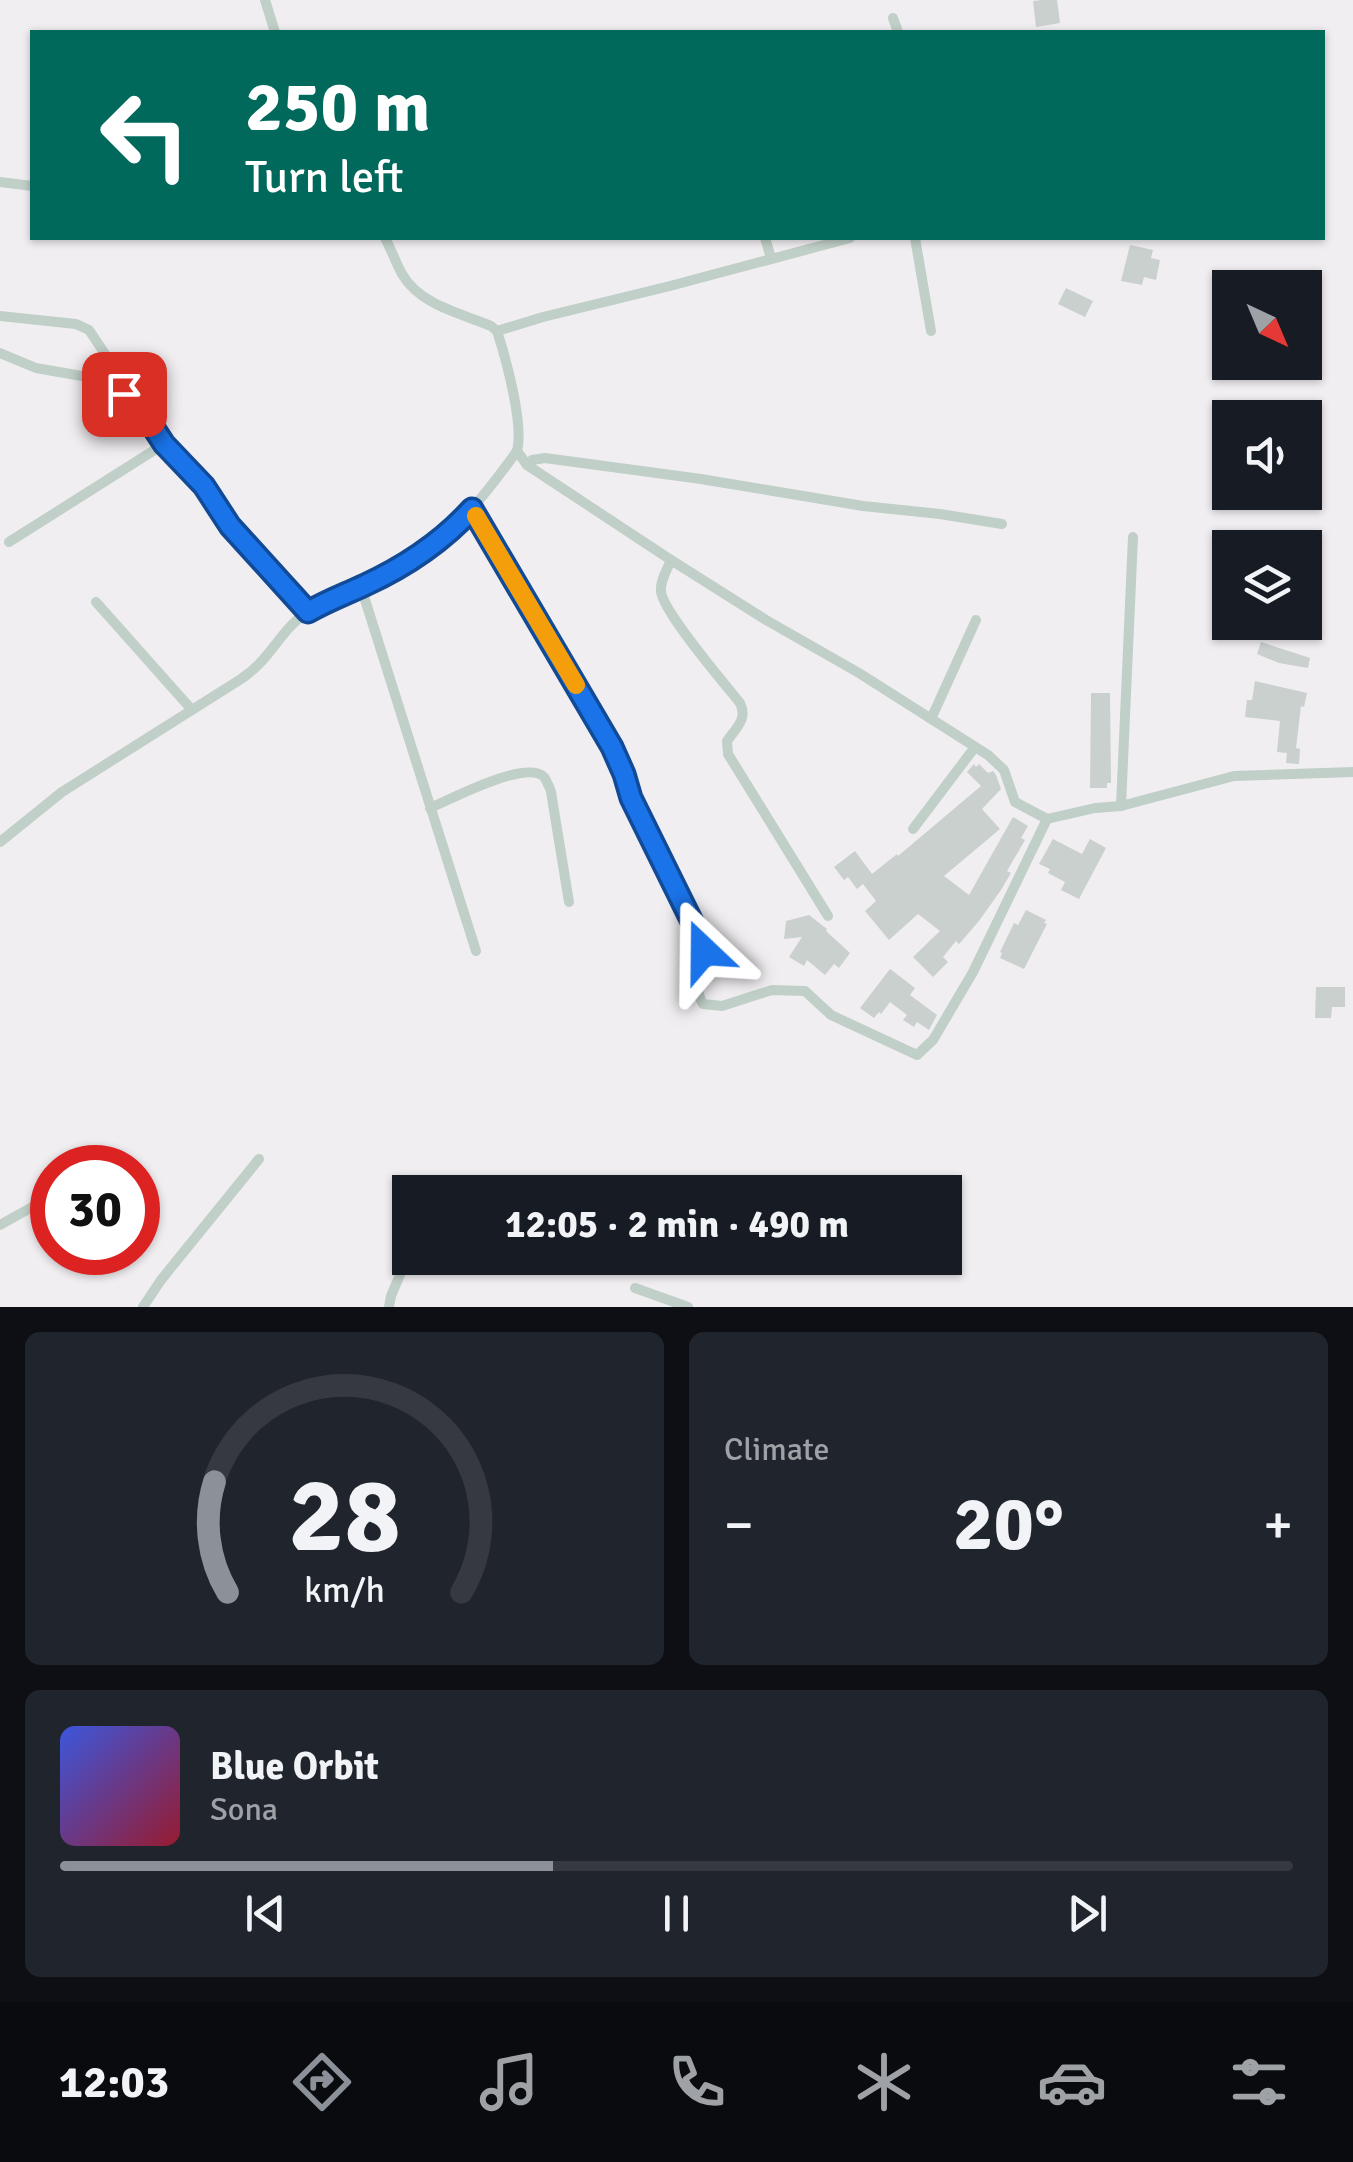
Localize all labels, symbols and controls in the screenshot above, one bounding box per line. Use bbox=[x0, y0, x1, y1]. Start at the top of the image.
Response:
text: 250 m bbox=[245, 64, 430, 150]
icon: left bbox=[80, 70, 210, 200]
text: Turn left bbox=[245, 150, 404, 205]
north arrow bbox=[1212, 270, 1322, 380]
map controls bbox=[1212, 270, 1322, 640]
pin bbox=[82, 352, 167, 437]
icon: arrive bbox=[97, 367, 152, 422]
button: sound bbox=[1212, 400, 1322, 510]
button: layers bbox=[1212, 530, 1322, 640]
position arrow bbox=[652, 899, 756, 1003]
speed limit sign: 30 bbox=[30, 1145, 160, 1275]
text: 12:05 · 2 min · 490 m bbox=[505, 1201, 849, 1248]
text: Climate bbox=[724, 1430, 830, 1469]
text: 28 bbox=[288, 1452, 401, 1580]
text: 20° bbox=[953, 1478, 1064, 1571]
text: − bbox=[724, 1491, 754, 1559]
text: + bbox=[1263, 1491, 1293, 1559]
text: km/h bbox=[304, 1568, 385, 1612]
text: Blue Orbit bbox=[210, 1743, 379, 1790]
text: Sona bbox=[210, 1790, 278, 1829]
icon: previous bbox=[238, 1886, 293, 1941]
icon: pause bbox=[649, 1886, 704, 1941]
icon: next bbox=[1060, 1886, 1115, 1941]
icon: directions bbox=[287, 2047, 357, 2117]
icon: music bbox=[474, 2047, 544, 2117]
icon: phone bbox=[662, 2047, 732, 2117]
icon: climate bbox=[849, 2047, 919, 2117]
icon: car bbox=[1037, 2047, 1107, 2117]
icon: filters bbox=[1224, 2047, 1294, 2117]
text: 12:03 bbox=[59, 2055, 169, 2110]

